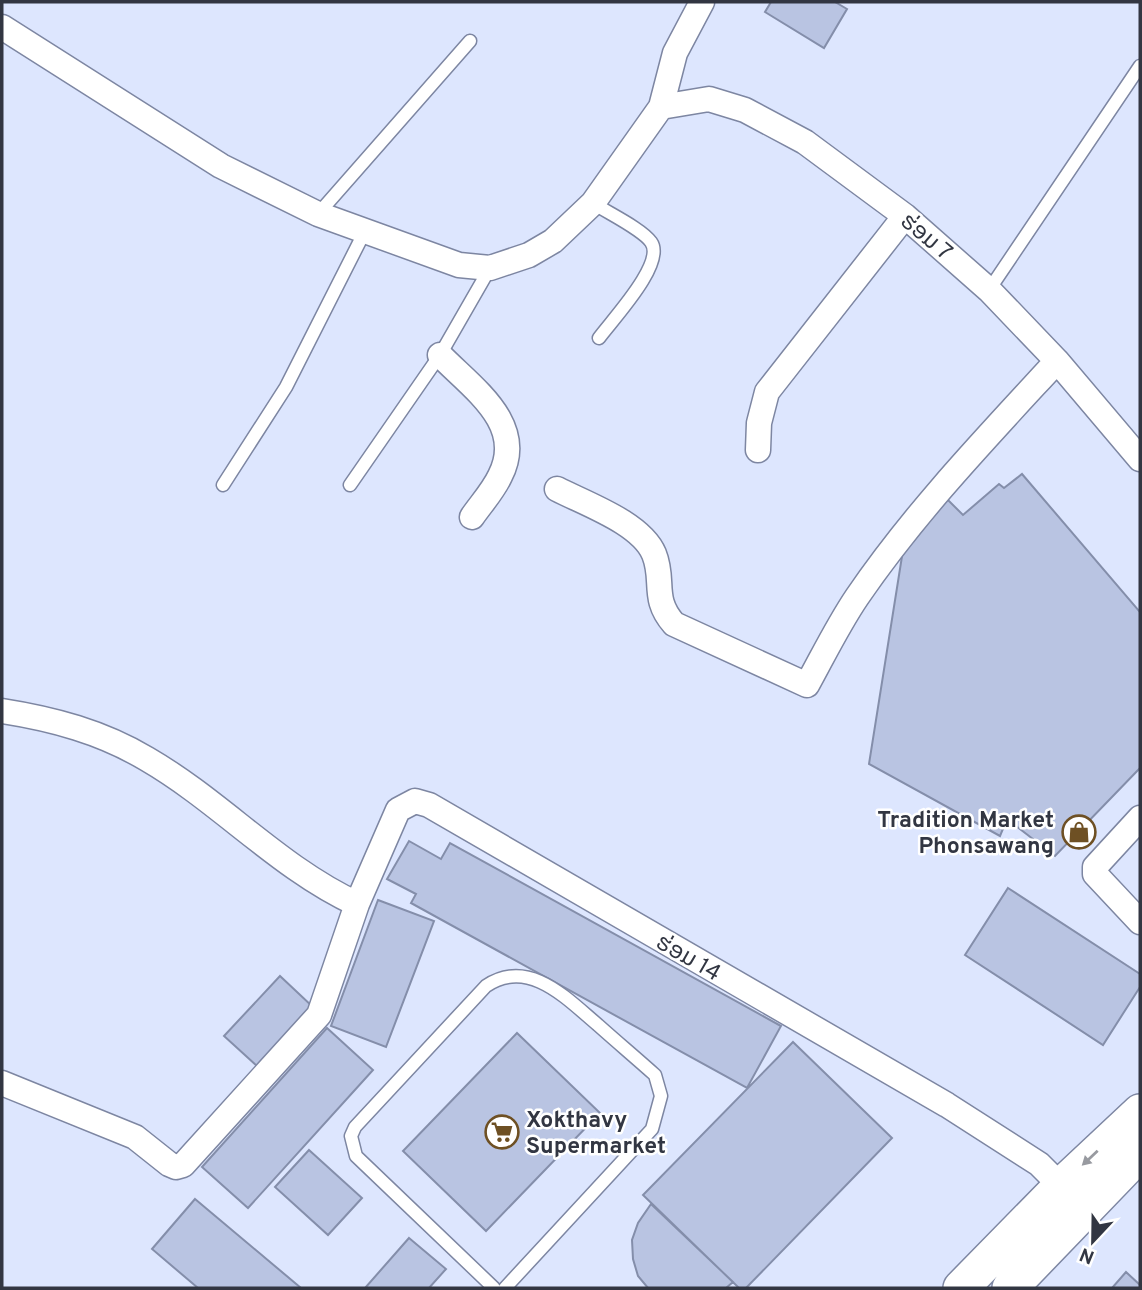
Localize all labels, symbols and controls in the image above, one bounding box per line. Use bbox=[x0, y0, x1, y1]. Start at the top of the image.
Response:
street label: ຮ່ອມ 7 bbox=[893, 208, 957, 268]
place label: Tradition Market Phonsawang bbox=[877, 807, 1054, 862]
shop icon: Tradition Market Phonsawang bbox=[1060, 813, 1098, 851]
street label: ຮ່ອມ 14 bbox=[650, 929, 725, 989]
place label: Xokthavy Supermarket bbox=[526, 1107, 666, 1162]
supermarket icon: Xokthavy Supermarket bbox=[483, 1113, 521, 1151]
one-way arrow bbox=[1082, 1150, 1099, 1166]
north arrow bbox=[1058, 1206, 1128, 1276]
text: N bbox=[1077, 1241, 1098, 1269]

